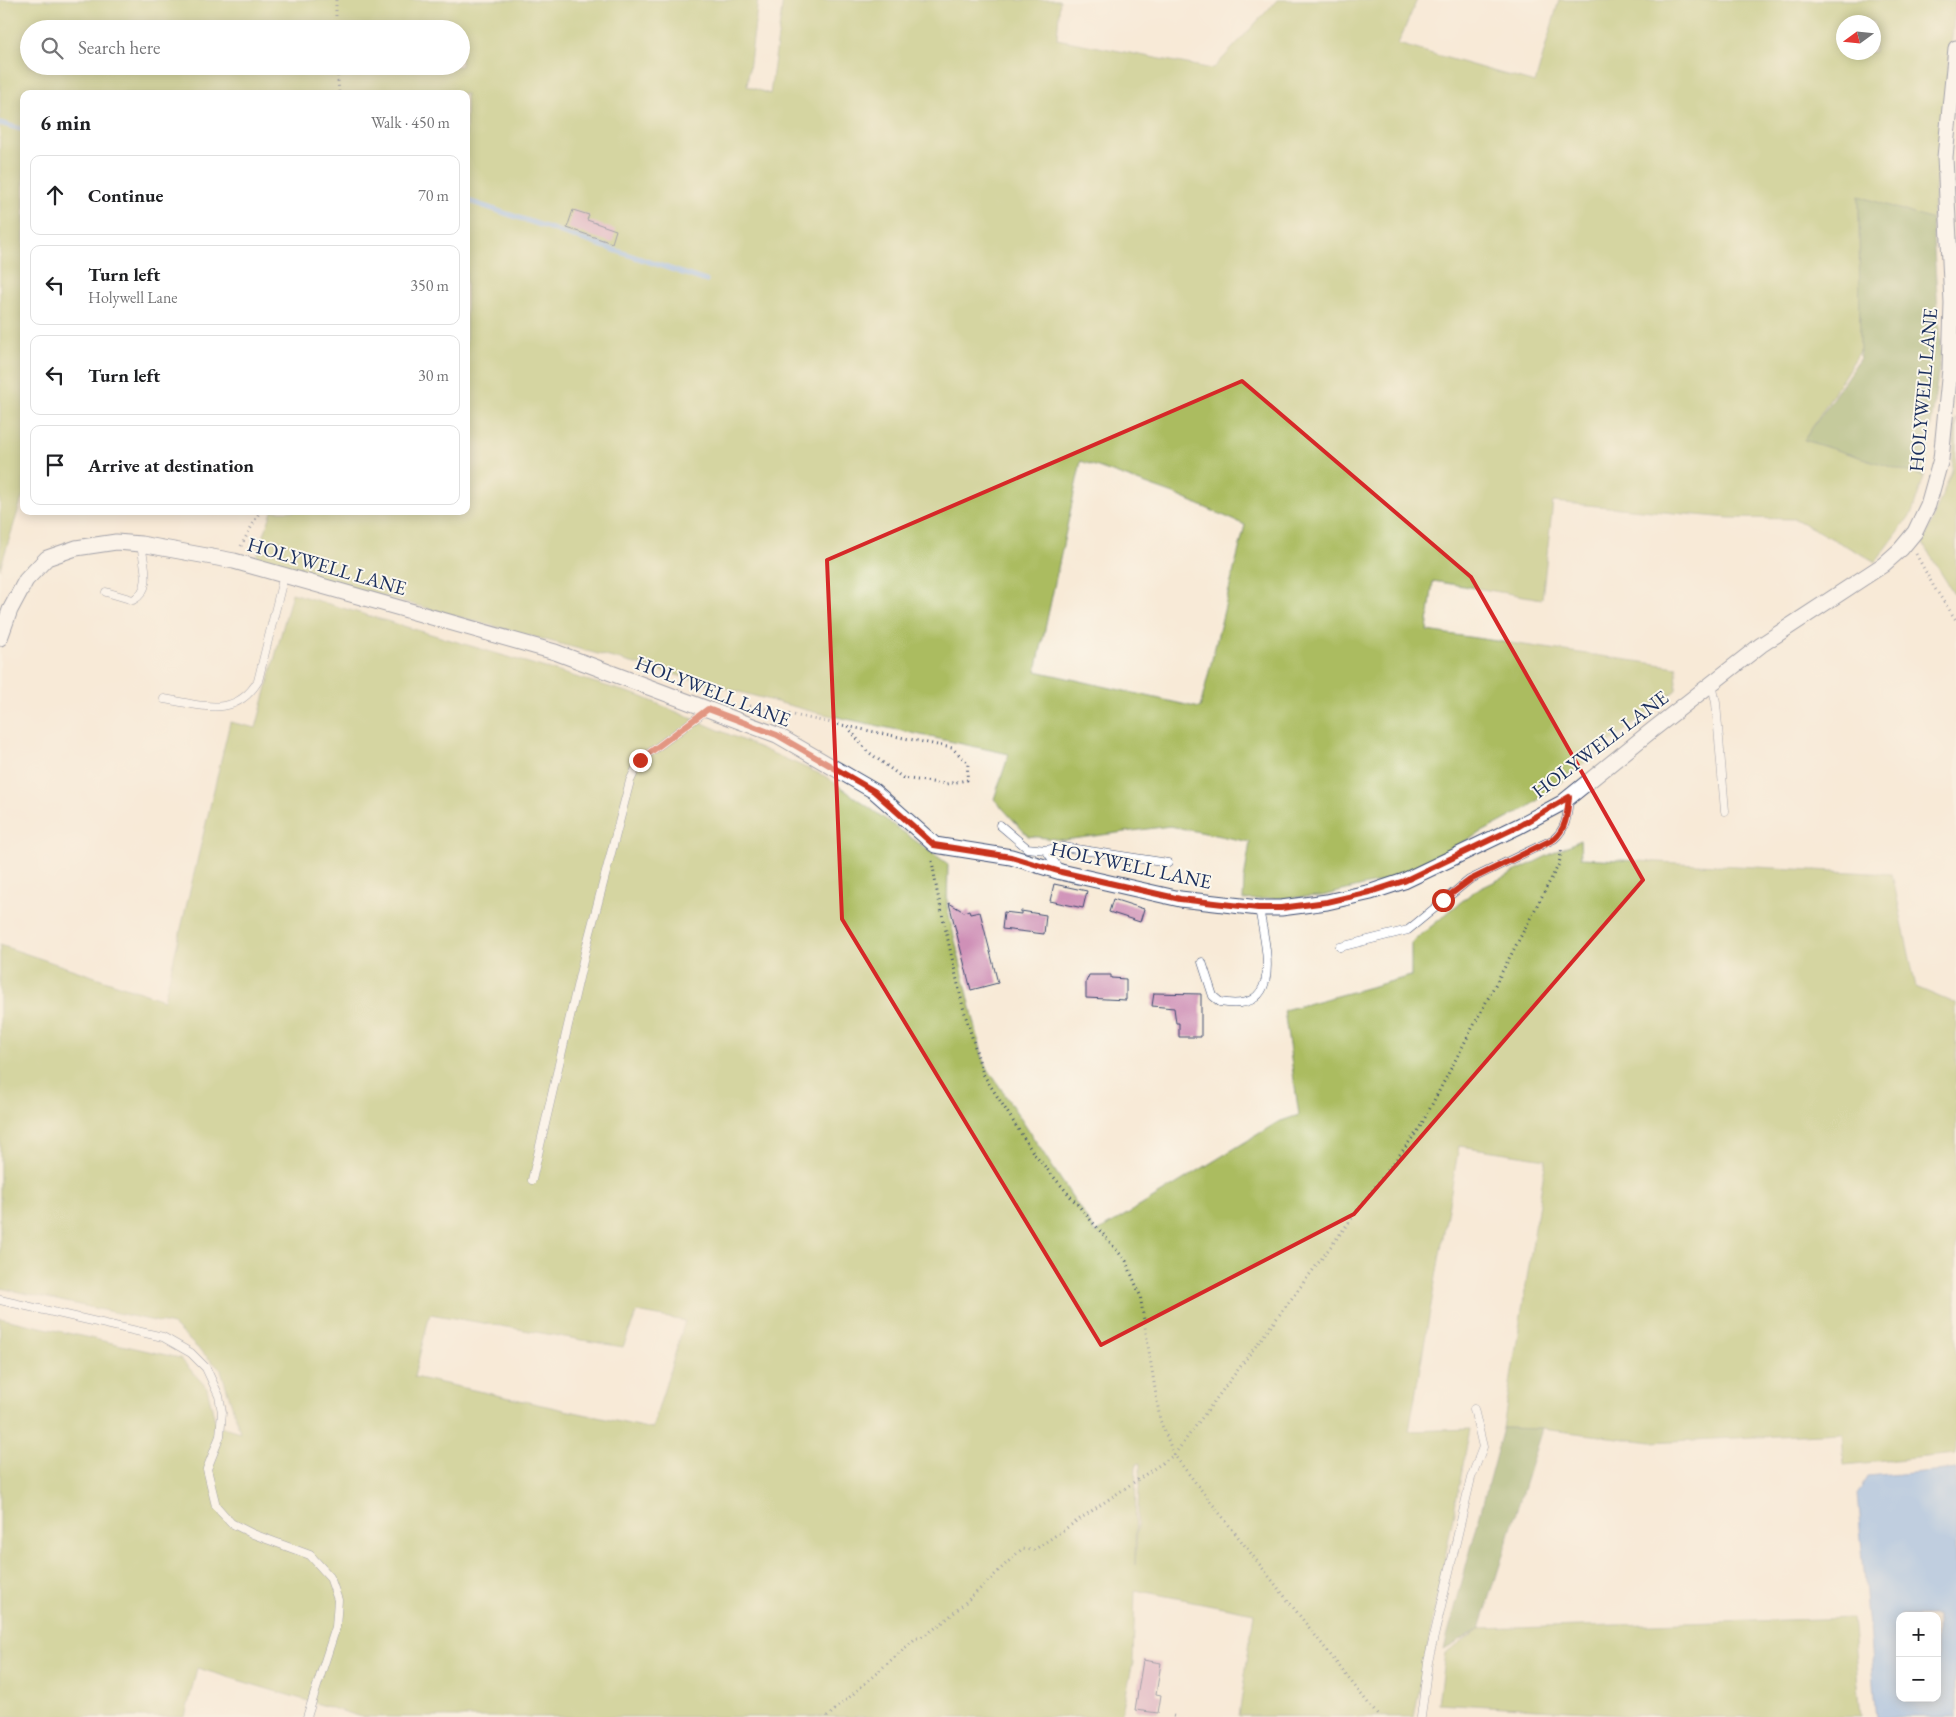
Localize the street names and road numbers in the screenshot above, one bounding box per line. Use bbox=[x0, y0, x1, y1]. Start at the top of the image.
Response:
street label: HOLYWELL LANE bbox=[1903, 307, 1943, 473]
street label: HOLYWELL LANE bbox=[244, 531, 410, 601]
street label: HOLYWELL LANE bbox=[632, 649, 794, 733]
street label: HOLYWELL LANE bbox=[1527, 684, 1673, 804]
street label: HOLYWELL LANE bbox=[1048, 835, 1214, 895]

